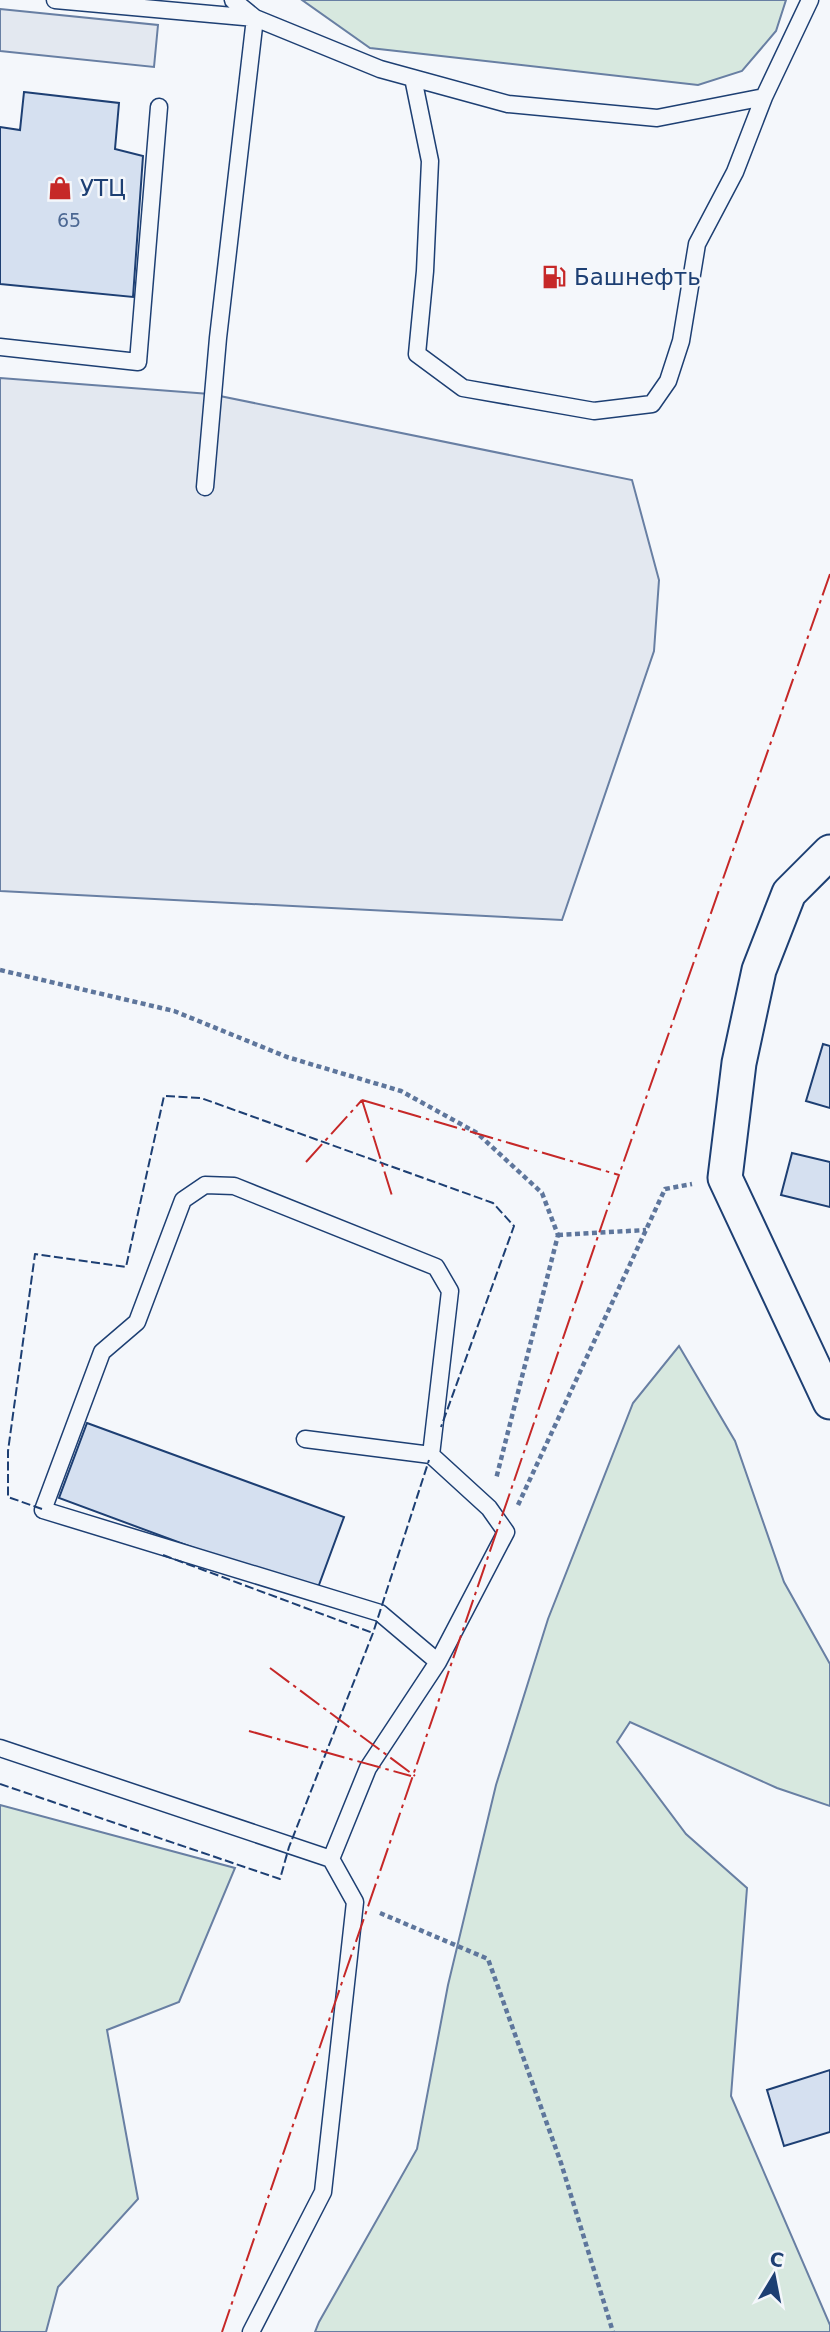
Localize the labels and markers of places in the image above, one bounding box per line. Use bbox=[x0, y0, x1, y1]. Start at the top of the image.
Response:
shop icon: УТЦ bbox=[46, 174, 74, 202]
place label: УТЦ bbox=[80, 175, 126, 201]
fuel station icon: Башнефть bbox=[540, 263, 568, 291]
place label: Башнефть bbox=[574, 264, 701, 290]

